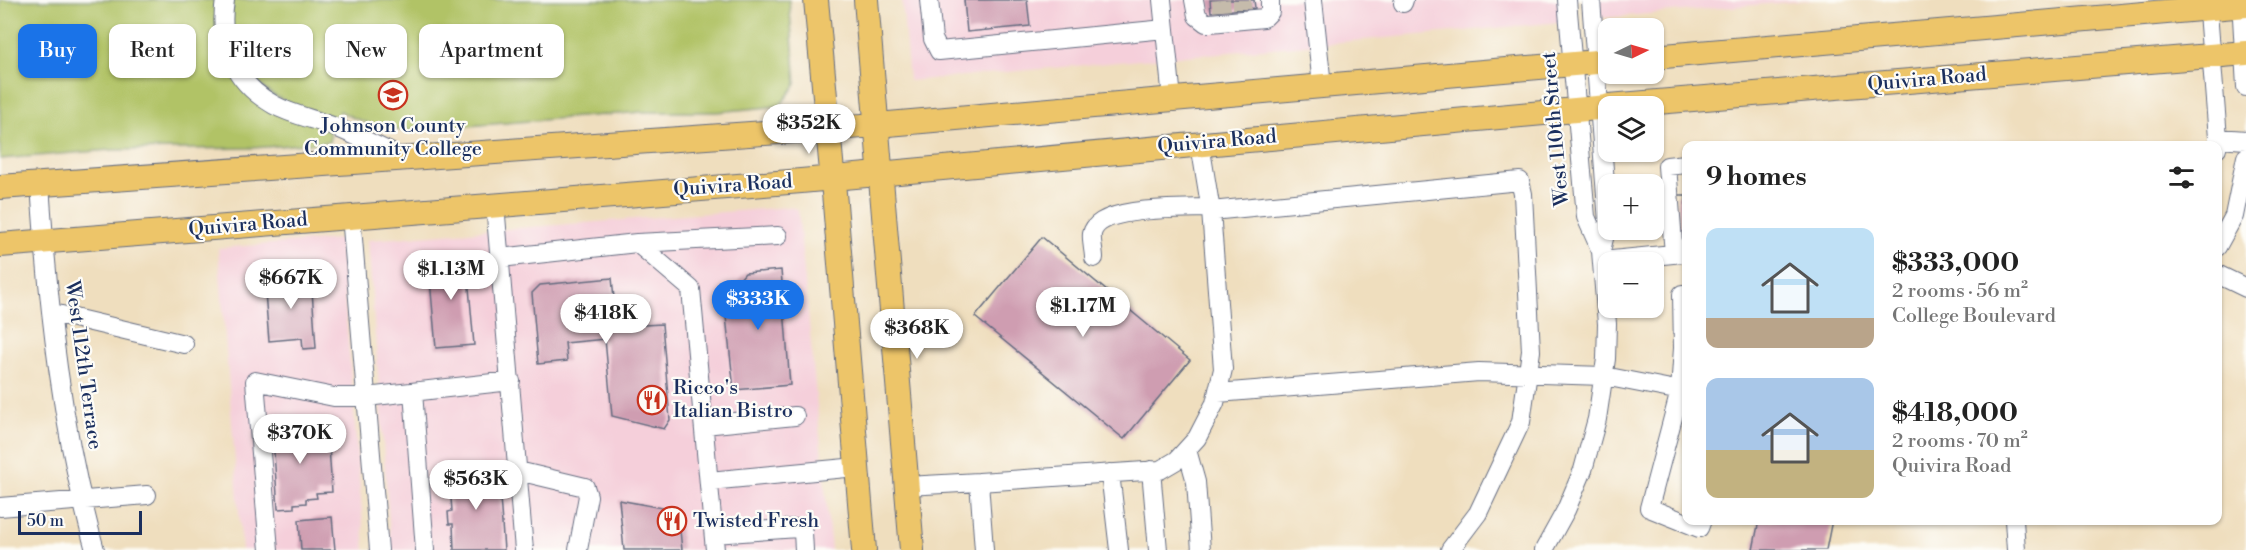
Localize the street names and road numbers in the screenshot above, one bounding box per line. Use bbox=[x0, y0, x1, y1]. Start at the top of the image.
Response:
street label: West 110th Street bbox=[1537, 51, 1575, 208]
street label: Quivira Road bbox=[1866, 62, 1988, 98]
street label: Quivira Road bbox=[1156, 124, 1278, 160]
street label: Quivira Road bbox=[673, 169, 794, 203]
street label: Quivira Road bbox=[187, 207, 309, 243]
street label: West 112th Terrace bbox=[59, 278, 107, 451]

